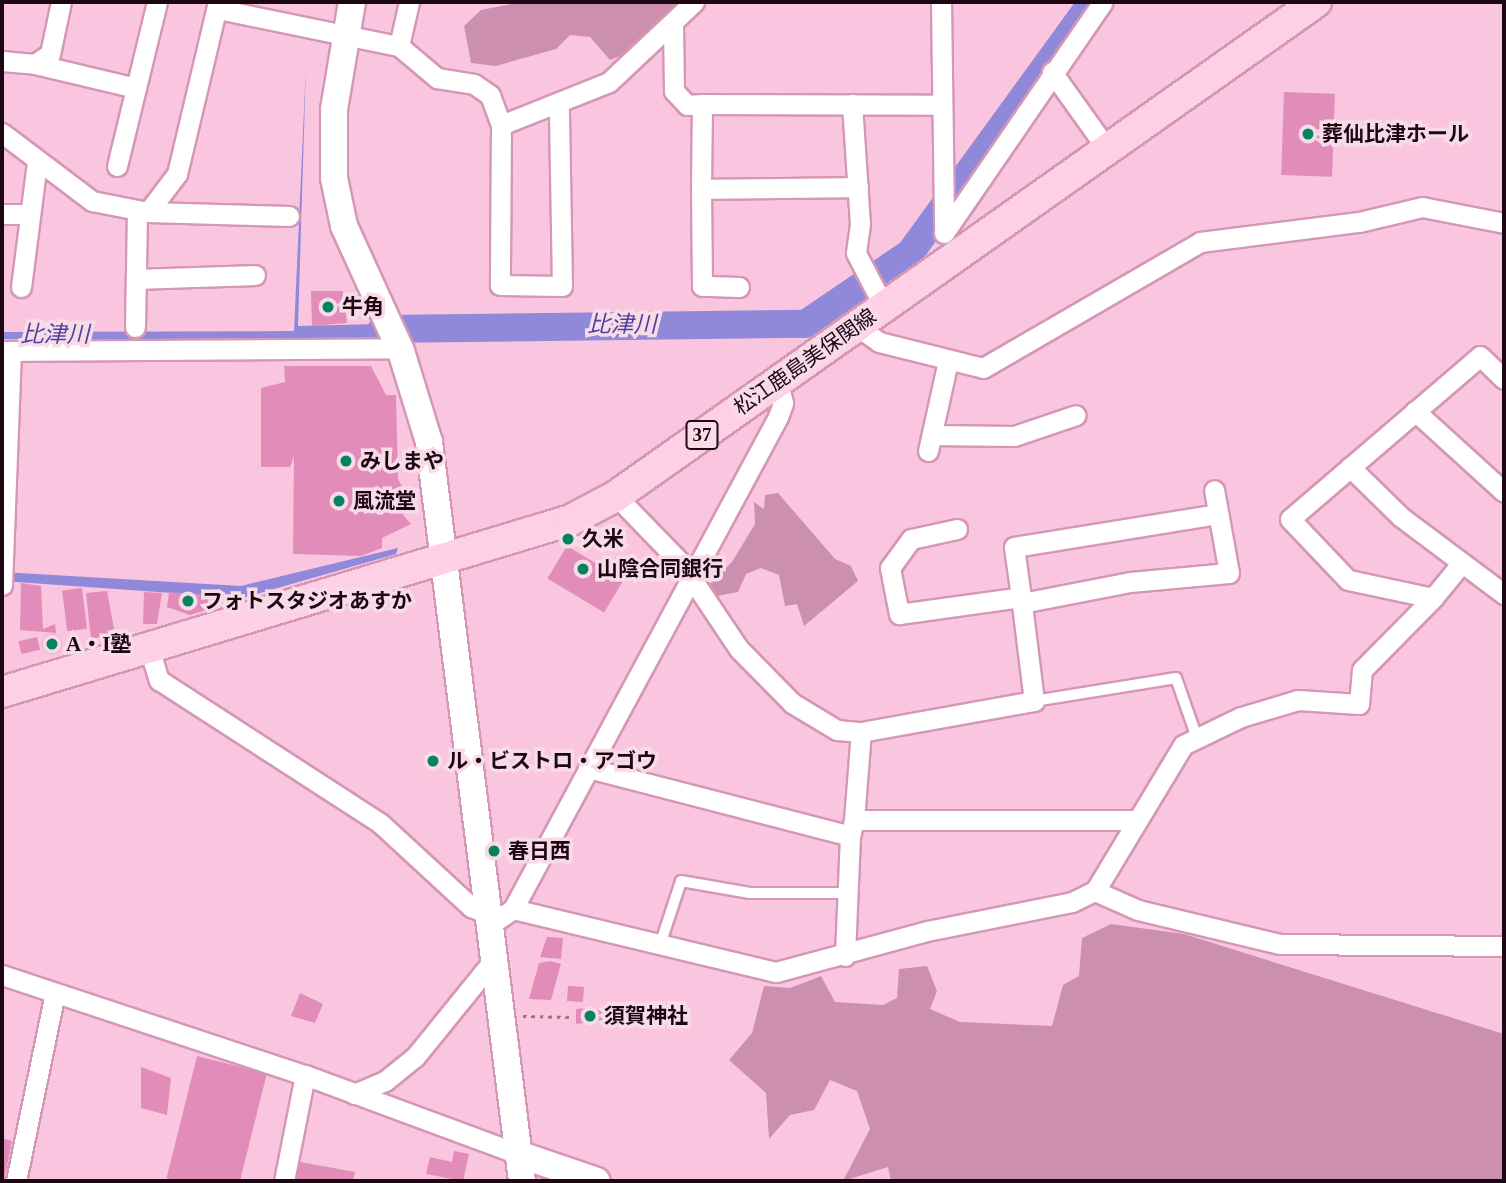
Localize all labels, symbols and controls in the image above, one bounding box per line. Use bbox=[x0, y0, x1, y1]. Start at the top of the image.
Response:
place label: 葬仙比津ホール bbox=[1322, 121, 1469, 147]
marker: 葬仙比津ホール bbox=[1300, 126, 1316, 142]
place label: 牛角 bbox=[342, 294, 384, 320]
marker: 牛角 bbox=[320, 299, 336, 315]
street label: 松江鹿島美保関線 bbox=[729, 303, 881, 421]
water label: 比津川 bbox=[588, 311, 656, 339]
water label: 比津川 bbox=[21, 321, 89, 349]
road number: 37 bbox=[684, 420, 720, 450]
place label: みしまや bbox=[360, 448, 444, 474]
marker: みしまや bbox=[338, 453, 354, 469]
place label: 風流堂 bbox=[353, 488, 416, 514]
marker: 風流堂 bbox=[331, 493, 347, 509]
place label: 久米 bbox=[582, 526, 624, 552]
marker: 久米 bbox=[560, 531, 576, 547]
place label: 山陰合同銀行 bbox=[597, 556, 723, 582]
marker: 山陰合同銀行 bbox=[575, 561, 591, 577]
place label: フォトスタジオあすか bbox=[202, 588, 412, 614]
marker: フォトスタジオあすか bbox=[180, 593, 196, 609]
place label: A・I塾 bbox=[66, 631, 131, 657]
marker: A・I塾 bbox=[44, 636, 60, 652]
place label: ル・ビストロ・アゴウ bbox=[447, 748, 657, 774]
marker: ル・ビストロ・アゴウ bbox=[425, 753, 441, 769]
place label: 春日西 bbox=[508, 838, 571, 864]
marker: 春日西 bbox=[486, 843, 502, 859]
place label: 須賀神社 bbox=[604, 1003, 688, 1029]
marker: 須賀神社 bbox=[582, 1008, 598, 1024]

